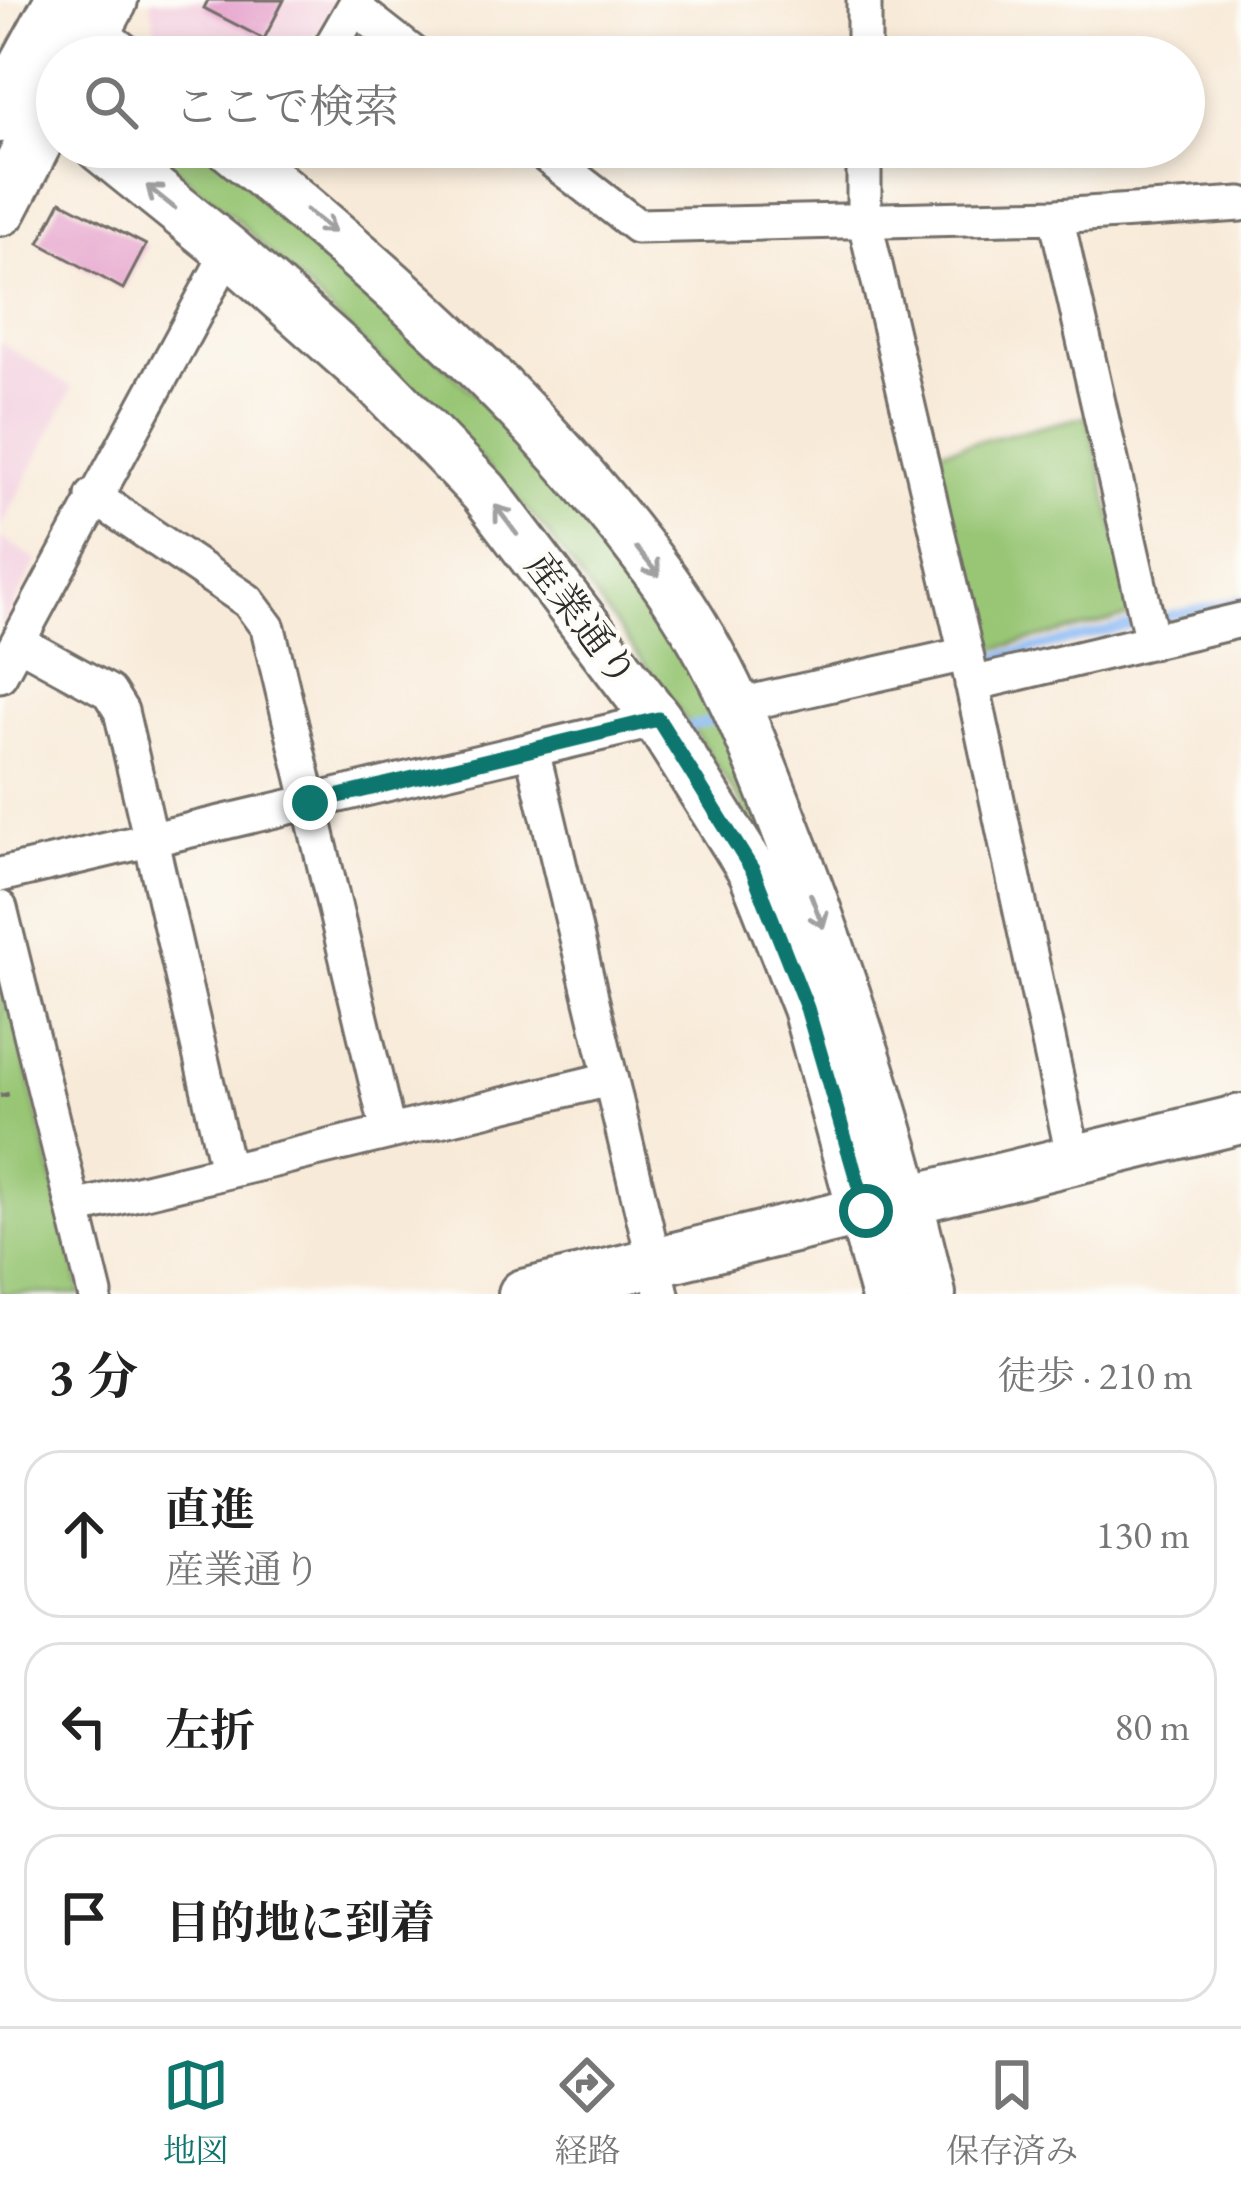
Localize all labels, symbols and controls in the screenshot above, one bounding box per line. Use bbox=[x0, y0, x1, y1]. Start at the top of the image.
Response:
search box bbox=[36, 36, 1205, 168]
icon: search bbox=[78, 69, 144, 135]
text: ここで検索 bbox=[174, 77, 399, 135]
one-way arrow bbox=[146, 184, 178, 210]
one-way arrow bbox=[304, 208, 336, 234]
one-way arrow bbox=[494, 505, 520, 537]
street label: 産業通り bbox=[514, 542, 649, 697]
one-way arrow bbox=[635, 545, 661, 577]
route end bbox=[283, 776, 337, 830]
one-way arrow bbox=[808, 892, 829, 929]
route start bbox=[839, 1184, 893, 1238]
text: 3 分 bbox=[48, 1343, 138, 1409]
text: 徒歩 · 210 m bbox=[997, 1350, 1193, 1401]
text: 直進 bbox=[165, 1480, 255, 1538]
icon: ahead bbox=[51, 1501, 117, 1567]
text: 130 m bbox=[1096, 1509, 1190, 1560]
text: 産業通り bbox=[165, 1544, 321, 1595]
icon: left bbox=[51, 1693, 117, 1759]
text: 左折 bbox=[165, 1701, 255, 1759]
text: 80 m bbox=[1114, 1701, 1190, 1752]
icon: arrive bbox=[51, 1885, 117, 1951]
text: 目的地に到着 bbox=[165, 1893, 435, 1951]
tab: 地図 bbox=[163, 2052, 229, 2172]
tab: 経路 bbox=[554, 2052, 620, 2172]
tab: 保存済み bbox=[946, 2052, 1078, 2172]

